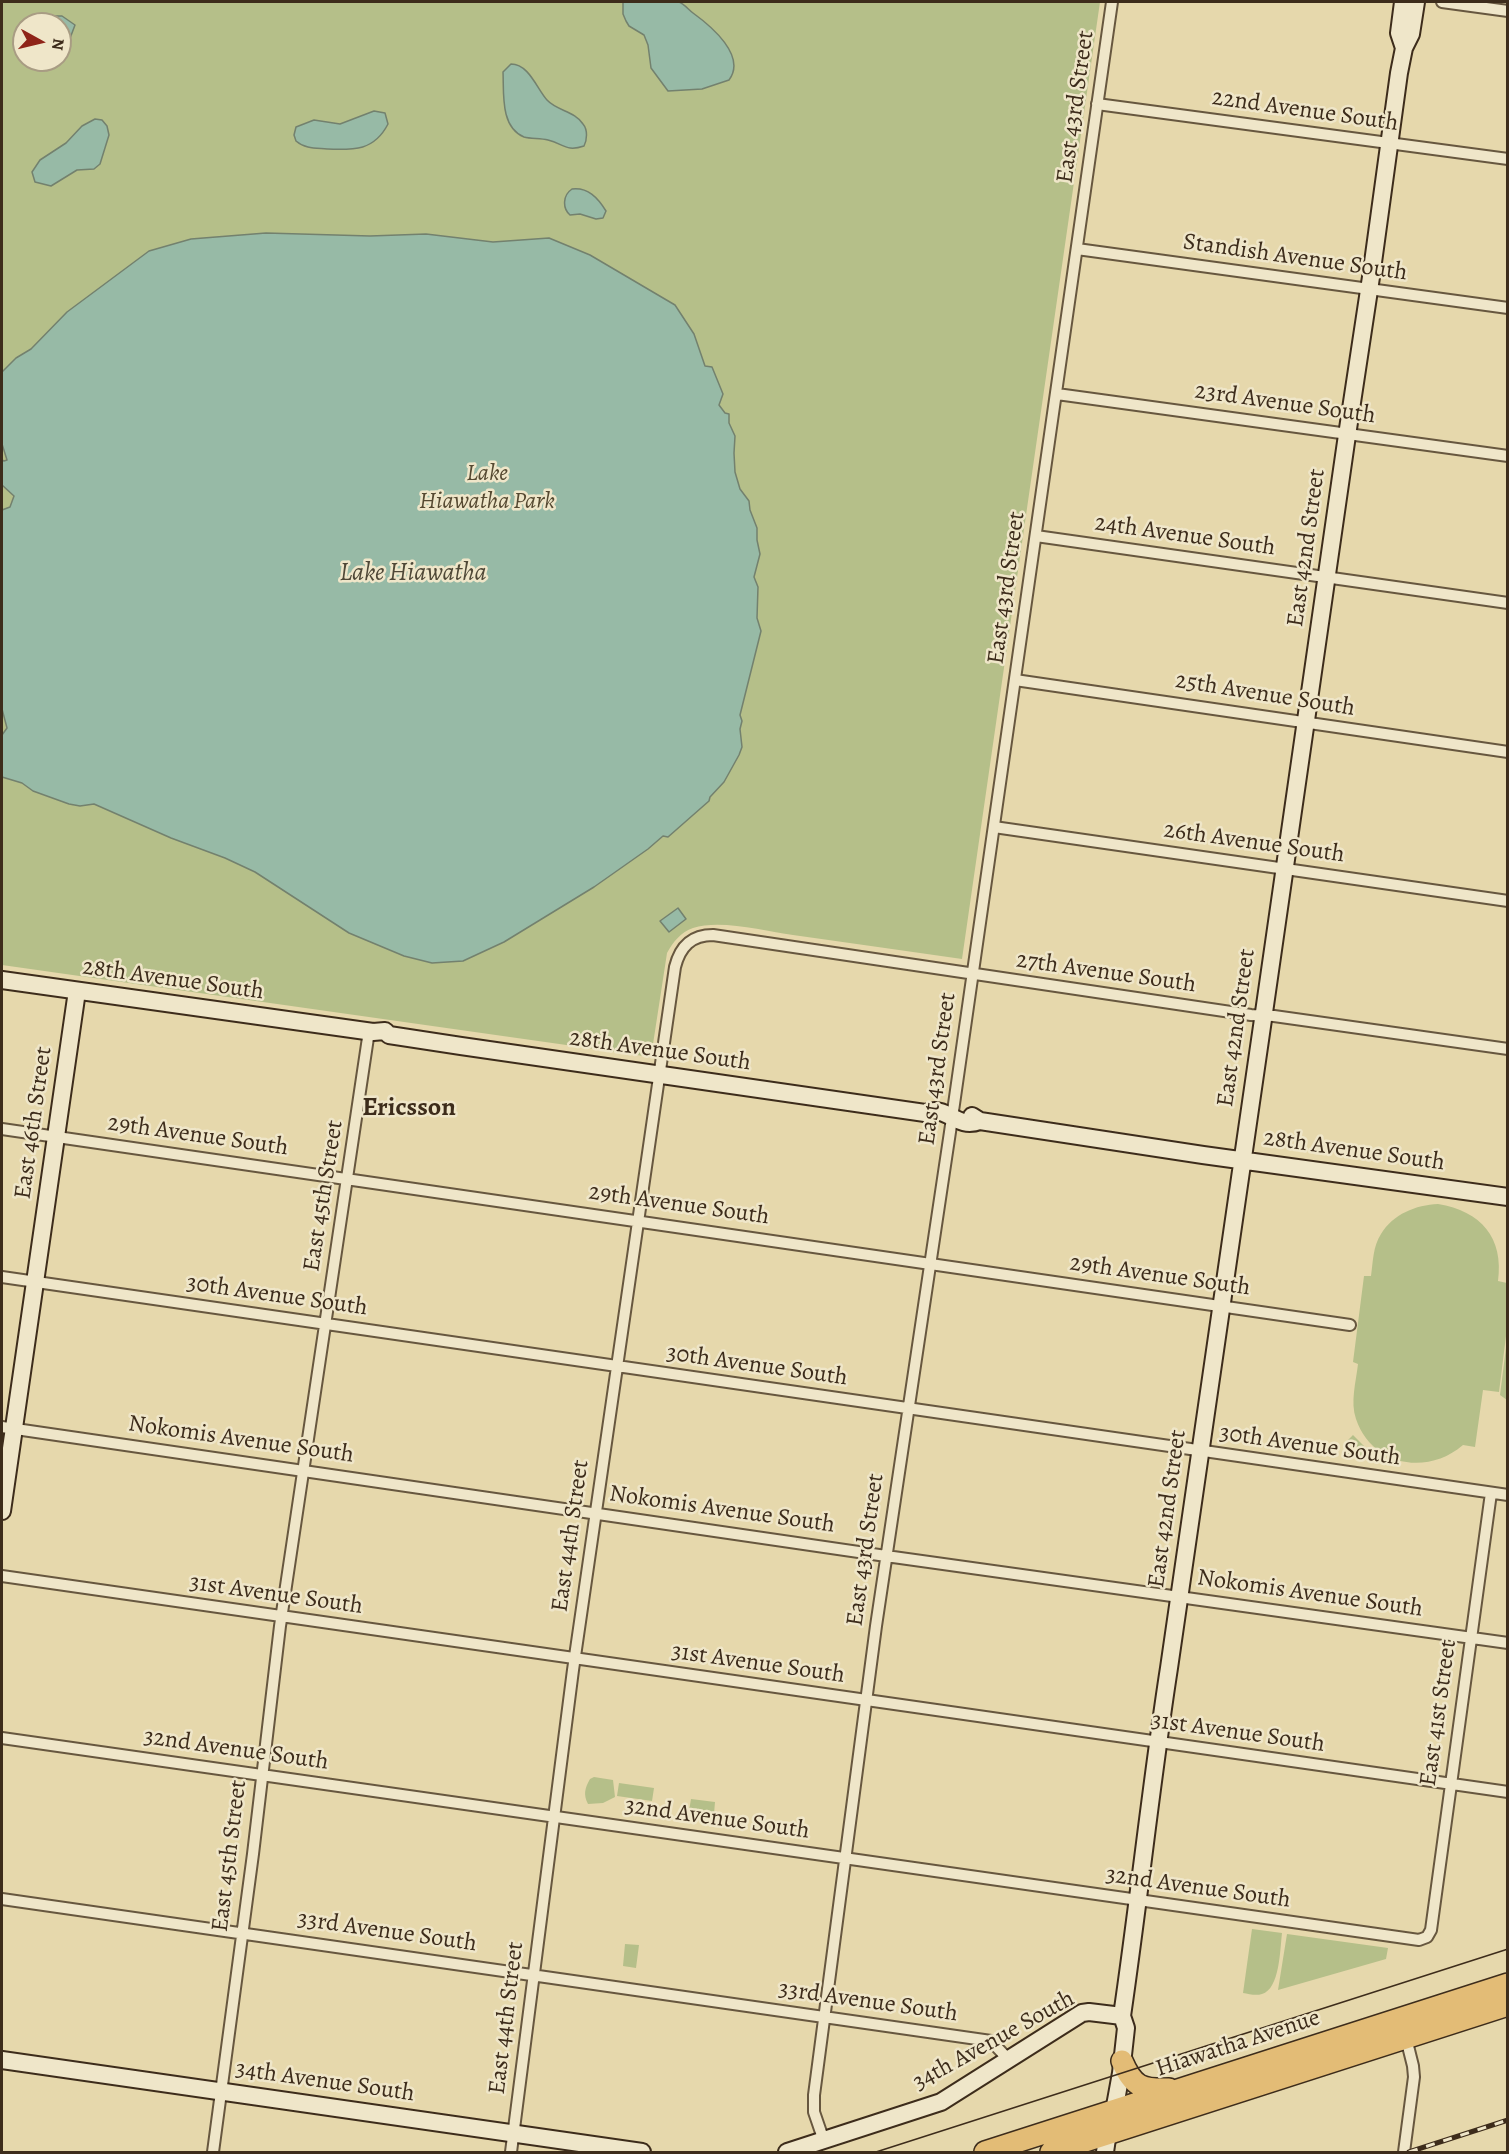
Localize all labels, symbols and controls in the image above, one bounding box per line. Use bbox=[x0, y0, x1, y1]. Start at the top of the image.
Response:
north arrow bbox=[12, 12, 72, 72]
street label: East 43rd Street bbox=[1051, 29, 1101, 185]
text: N bbox=[46, 37, 70, 52]
street label: 22nd Avenue South bbox=[1210, 84, 1400, 138]
street label: Standish Avenue South bbox=[1181, 228, 1409, 288]
street label: 23rd Avenue South bbox=[1193, 377, 1377, 431]
park label: Lake Hiawatha Park bbox=[419, 460, 555, 516]
street label: East 42nd Street bbox=[1282, 467, 1332, 629]
street label: 24th Avenue South bbox=[1093, 509, 1277, 563]
street label: East 43rd Street bbox=[982, 510, 1032, 666]
water label: Lake Hiawatha bbox=[339, 558, 487, 590]
street label: 25th Avenue South bbox=[1173, 667, 1357, 723]
street label: 26th Avenue South bbox=[1162, 816, 1346, 870]
street label: 27th Avenue South bbox=[1014, 946, 1198, 1000]
street label: East 42nd Street bbox=[1212, 947, 1262, 1109]
street label: 28th Avenue South bbox=[81, 953, 265, 1007]
street label: East 43rd Street bbox=[913, 991, 963, 1147]
street label: 28th Avenue South bbox=[568, 1024, 752, 1078]
street label: East 46th Street bbox=[9, 1045, 59, 1201]
district label: Ericsson bbox=[362, 1093, 456, 1125]
street label: 29th Avenue South bbox=[106, 1109, 290, 1163]
street label: East 45th Street bbox=[298, 1118, 350, 1274]
street label: 28th Avenue South bbox=[1262, 1124, 1446, 1178]
street label: 29th Avenue South bbox=[587, 1178, 771, 1232]
street label: 29th Avenue South bbox=[1068, 1249, 1252, 1303]
street label: 30th Avenue South bbox=[185, 1269, 369, 1323]
street label: 30th Avenue South bbox=[665, 1339, 849, 1393]
street label: Nokomis Avenue South bbox=[126, 1410, 356, 1470]
street label: 30th Avenue South bbox=[1218, 1419, 1402, 1473]
street label: East 42nd Street bbox=[1143, 1428, 1193, 1590]
street label: East 44th Street bbox=[546, 1458, 596, 1614]
street label: East 43rd Street bbox=[841, 1472, 891, 1628]
street label: Nokomis Avenue South bbox=[607, 1480, 837, 1540]
street label: Nokomis Avenue South bbox=[1195, 1564, 1425, 1624]
street label: 31st Avenue South bbox=[188, 1569, 364, 1621]
street label: 31st Avenue South bbox=[670, 1638, 846, 1690]
street label: East 41st Street bbox=[1414, 1638, 1464, 1788]
street label: 31st Avenue South bbox=[1150, 1707, 1326, 1759]
street label: 32nd Avenue South bbox=[142, 1723, 330, 1777]
street label: East 45th Street bbox=[206, 1778, 254, 1934]
street label: 32nd Avenue South bbox=[623, 1792, 811, 1846]
street label: 32nd Avenue South bbox=[1104, 1861, 1292, 1915]
street label: 33rd Avenue South bbox=[296, 1905, 478, 1959]
street label: East 44th Street bbox=[483, 1940, 531, 2096]
street label: 33rd Avenue South bbox=[777, 1975, 959, 2029]
street label: 34th Avenue South bbox=[908, 1985, 1080, 2097]
street label: Hiawatha Avenue bbox=[1152, 2004, 1324, 2084]
street label: 34th Avenue South bbox=[234, 2055, 416, 2109]

